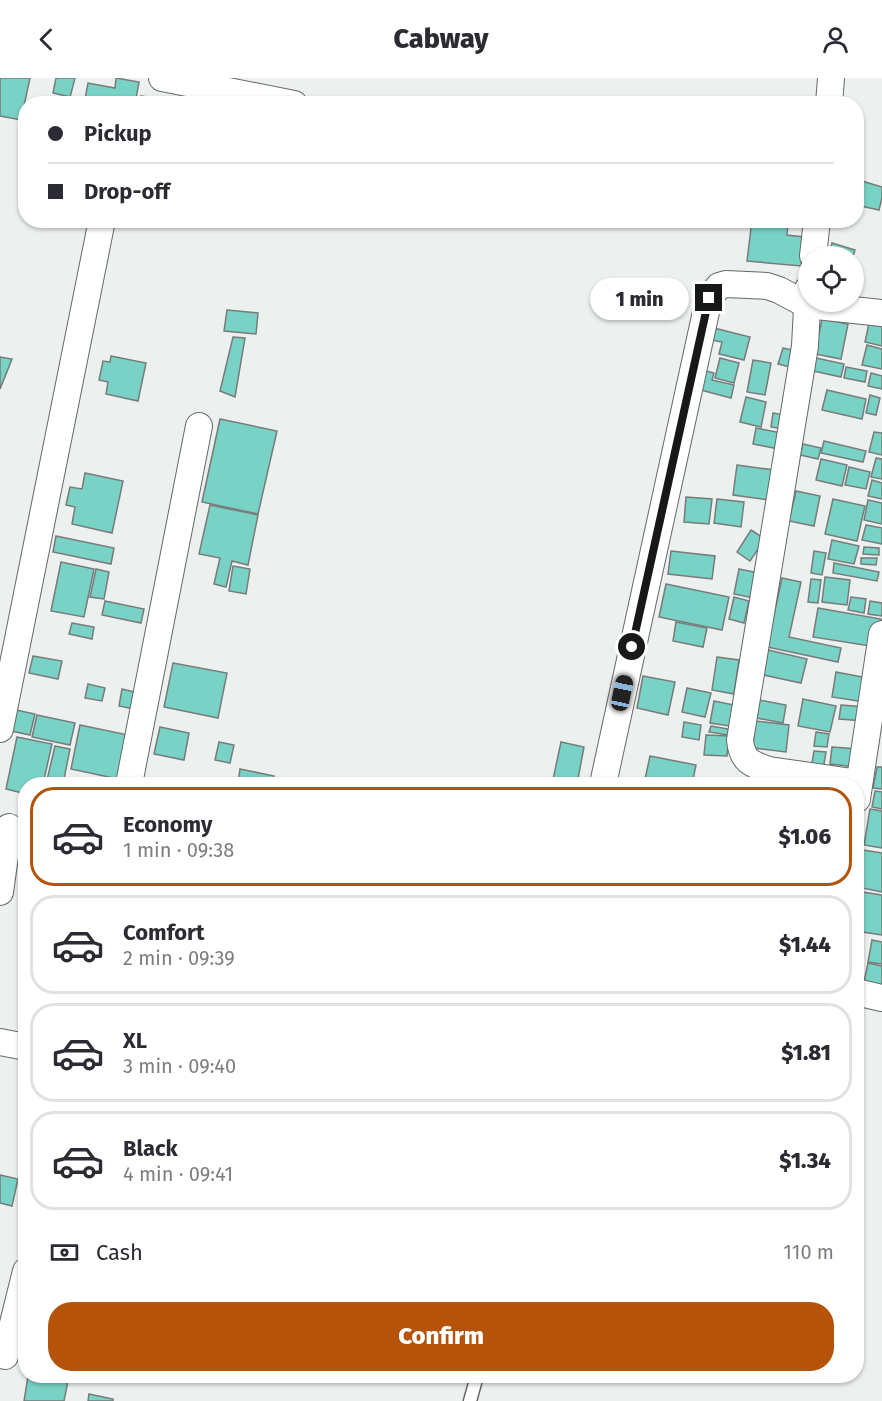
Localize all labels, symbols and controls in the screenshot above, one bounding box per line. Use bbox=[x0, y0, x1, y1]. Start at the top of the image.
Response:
icon: back bbox=[30, 23, 63, 56]
text: Cabway bbox=[393, 23, 489, 55]
icon: person bbox=[819, 23, 852, 56]
text: Pickup bbox=[84, 120, 152, 147]
text: Drop-off bbox=[84, 178, 170, 205]
map controls bbox=[798, 246, 864, 312]
button: locate bbox=[798, 246, 864, 312]
callout: 1 min bbox=[589, 277, 688, 319]
route end bbox=[695, 284, 722, 311]
text: 1 min bbox=[616, 287, 663, 311]
route start bbox=[618, 633, 645, 660]
car bbox=[609, 674, 635, 712]
icon: car bbox=[51, 810, 105, 864]
text: Economy bbox=[123, 811, 212, 838]
text: $1.06 bbox=[779, 823, 831, 850]
text: 1 min · 09:38 bbox=[123, 838, 234, 862]
icon: car bbox=[51, 918, 105, 972]
text: Comfort bbox=[123, 919, 204, 946]
text: $1.44 bbox=[779, 931, 831, 958]
text: 2 min · 09:39 bbox=[123, 946, 235, 970]
icon: car bbox=[51, 1026, 105, 1080]
text: XL bbox=[123, 1027, 147, 1054]
text: $1.81 bbox=[781, 1039, 831, 1066]
text: 3 min · 09:40 bbox=[123, 1054, 236, 1078]
icon: car bbox=[51, 1134, 105, 1188]
text: Black bbox=[123, 1135, 178, 1162]
text: $1.34 bbox=[779, 1147, 831, 1174]
text: 4 min · 09:41 bbox=[123, 1162, 233, 1186]
icon: cash bbox=[48, 1236, 81, 1269]
text: Cash bbox=[96, 1239, 143, 1266]
text: 110 m bbox=[783, 1240, 834, 1264]
button: Confirm bbox=[48, 1302, 834, 1371]

